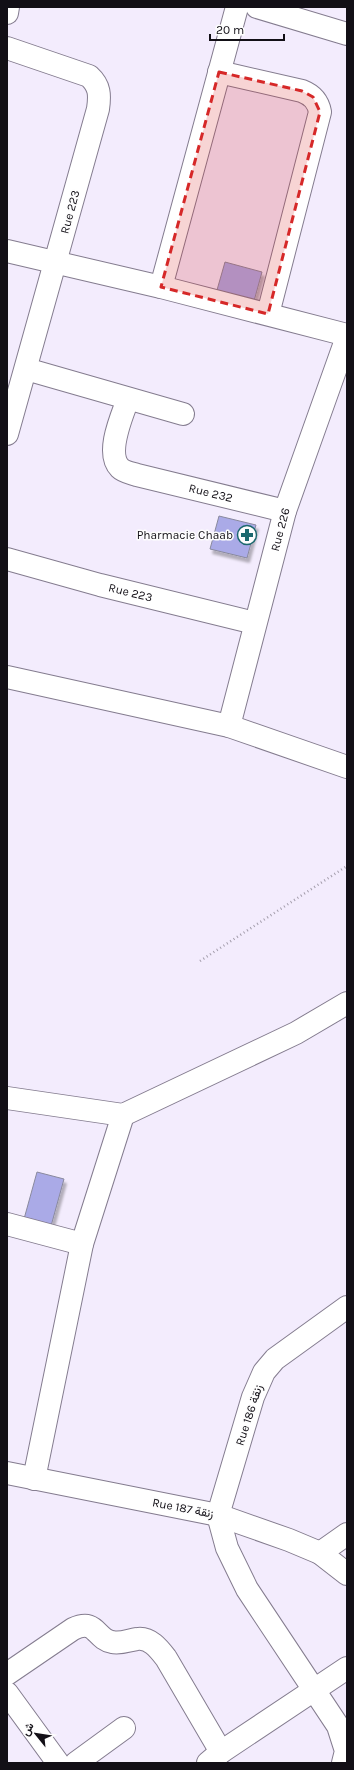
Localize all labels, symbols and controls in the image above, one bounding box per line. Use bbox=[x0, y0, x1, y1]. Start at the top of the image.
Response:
scale bar bbox=[210, 16, 284, 42]
text: 20 m bbox=[216, 23, 244, 37]
street label: Rue 223 bbox=[57, 189, 83, 235]
street label: Rue 232 bbox=[187, 481, 234, 505]
street label: Rue 226 bbox=[268, 506, 293, 553]
pharmacy icon: Pharmacie Chaab bbox=[236, 524, 258, 546]
place label: Pharmacie Chaab bbox=[137, 528, 233, 542]
street label: Rue 223 bbox=[107, 580, 154, 605]
street label: Rue 186 زنقة bbox=[233, 1383, 266, 1448]
street label: Rue 187 زنقة bbox=[151, 1495, 215, 1522]
north arrow bbox=[16, 1714, 56, 1754]
text: ش bbox=[19, 1720, 37, 1738]

